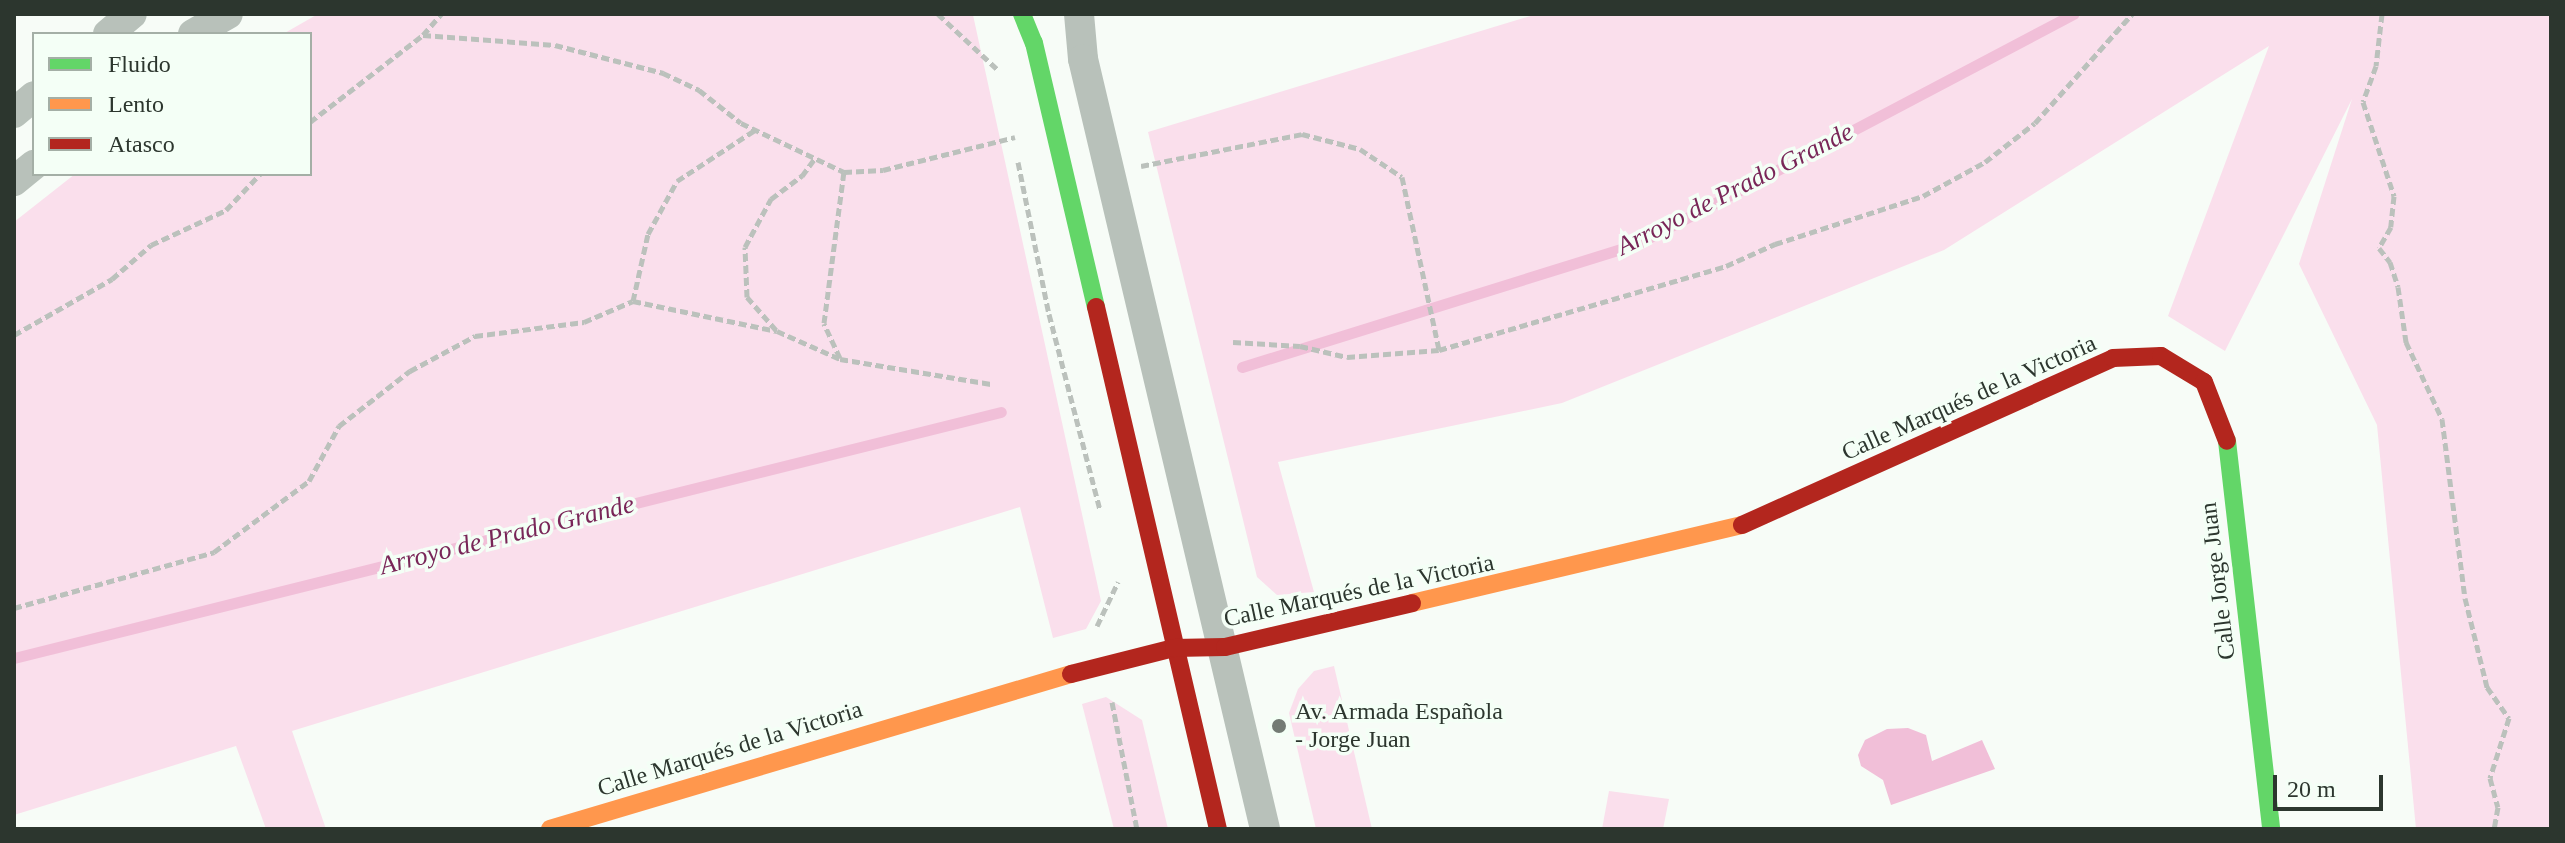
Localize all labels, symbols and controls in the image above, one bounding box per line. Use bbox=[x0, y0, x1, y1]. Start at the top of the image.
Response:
legend bbox=[32, 32, 312, 176]
text: Fluido bbox=[108, 51, 171, 77]
text: Lento bbox=[108, 91, 164, 117]
water label: Arroyo de Prado Grande bbox=[1612, 116, 1858, 262]
text: Atasco bbox=[108, 131, 175, 157]
street label: Calle Marqués de la Victoria bbox=[1837, 329, 2101, 467]
water label: Arroyo de Prado Grande bbox=[377, 488, 637, 582]
street label: Calle Jorge Juan bbox=[2194, 501, 2242, 661]
street label: Calle Marqués de la Victoria bbox=[1221, 548, 1497, 634]
street label: Calle Marqués de la Victoria bbox=[594, 695, 866, 803]
place label: Av. Armada Española - Jorge Juan bbox=[1295, 698, 1504, 754]
marker: Av. Armada Española - Jorge Juan bbox=[1270, 717, 1288, 735]
scale bar bbox=[2277, 759, 2387, 809]
text: 20 m bbox=[2287, 776, 2336, 802]

